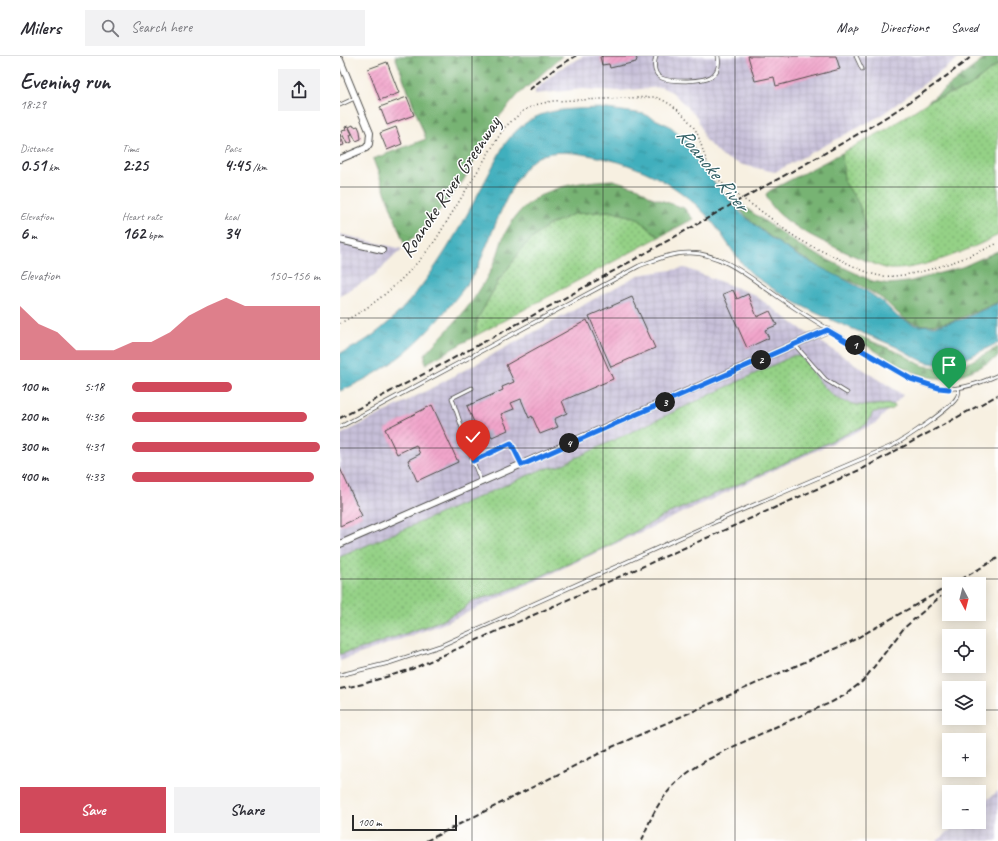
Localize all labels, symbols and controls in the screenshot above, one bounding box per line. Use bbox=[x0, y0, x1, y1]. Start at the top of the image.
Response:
search box bbox=[85, 10, 365, 46]
text: Milers bbox=[20, 16, 61, 40]
icon: search bbox=[99, 17, 121, 39]
text: Search here bbox=[131, 18, 192, 37]
text: Map bbox=[837, 19, 858, 36]
text: Directions bbox=[880, 19, 929, 36]
text: Saved bbox=[951, 19, 978, 36]
text: Evening run bbox=[20, 68, 110, 96]
button: share bbox=[278, 69, 320, 111]
text: 18:29 bbox=[20, 97, 46, 113]
street label: Roanoke River Greenway bbox=[394, 111, 507, 262]
water label: Roanoke River bbox=[671, 122, 757, 219]
text: Distance bbox=[20, 141, 53, 155]
text: Time bbox=[122, 141, 139, 155]
text: Pace bbox=[224, 141, 241, 155]
text: 0.51 bbox=[20, 155, 46, 176]
text: 2:25 bbox=[122, 155, 148, 176]
text: 4:45 bbox=[224, 155, 250, 176]
text: km bbox=[46, 160, 59, 174]
text: /km bbox=[250, 160, 267, 174]
text: Elevation bbox=[20, 209, 54, 223]
text: Heart rate bbox=[122, 209, 162, 223]
text: kcal bbox=[224, 209, 239, 223]
text: 6 bbox=[20, 223, 28, 244]
text: 162 bbox=[122, 223, 145, 244]
text: 34 bbox=[224, 223, 239, 244]
text: m bbox=[28, 228, 37, 242]
text: bpm bbox=[145, 228, 163, 242]
text: Elevation bbox=[20, 268, 60, 284]
text: 150–156 m bbox=[269, 268, 320, 284]
pin: 1 bbox=[845, 335, 865, 355]
text: 1 bbox=[853, 338, 857, 352]
pin bbox=[932, 348, 966, 389]
pin: 2 bbox=[751, 350, 771, 370]
text: 2 bbox=[759, 353, 763, 367]
icon: arrive bbox=[938, 354, 960, 376]
text: 100 m bbox=[20, 379, 48, 395]
text: 5:18 bbox=[84, 379, 104, 395]
pin: 3 bbox=[655, 392, 675, 412]
text: 3 bbox=[663, 395, 667, 409]
text: 200 m bbox=[20, 409, 48, 425]
text: 4:36 bbox=[84, 409, 104, 425]
pin bbox=[456, 420, 490, 461]
icon: check bbox=[462, 426, 484, 448]
pin: 4 bbox=[559, 433, 579, 453]
text: 4 bbox=[567, 436, 571, 450]
text: 300 m bbox=[20, 439, 48, 455]
text: 4:31 bbox=[84, 439, 104, 455]
text: 400 m bbox=[20, 469, 48, 485]
text: 4:33 bbox=[84, 469, 104, 485]
north arrow bbox=[942, 577, 986, 621]
map controls bbox=[942, 577, 986, 829]
button: locate bbox=[942, 629, 986, 673]
button: layers bbox=[942, 681, 986, 725]
button: + bbox=[942, 733, 986, 777]
button: − bbox=[942, 785, 986, 829]
button: Save bbox=[20, 787, 166, 833]
button: Share bbox=[174, 787, 320, 833]
scale bar bbox=[352, 813, 457, 832]
text: 100 m bbox=[358, 815, 382, 829]

